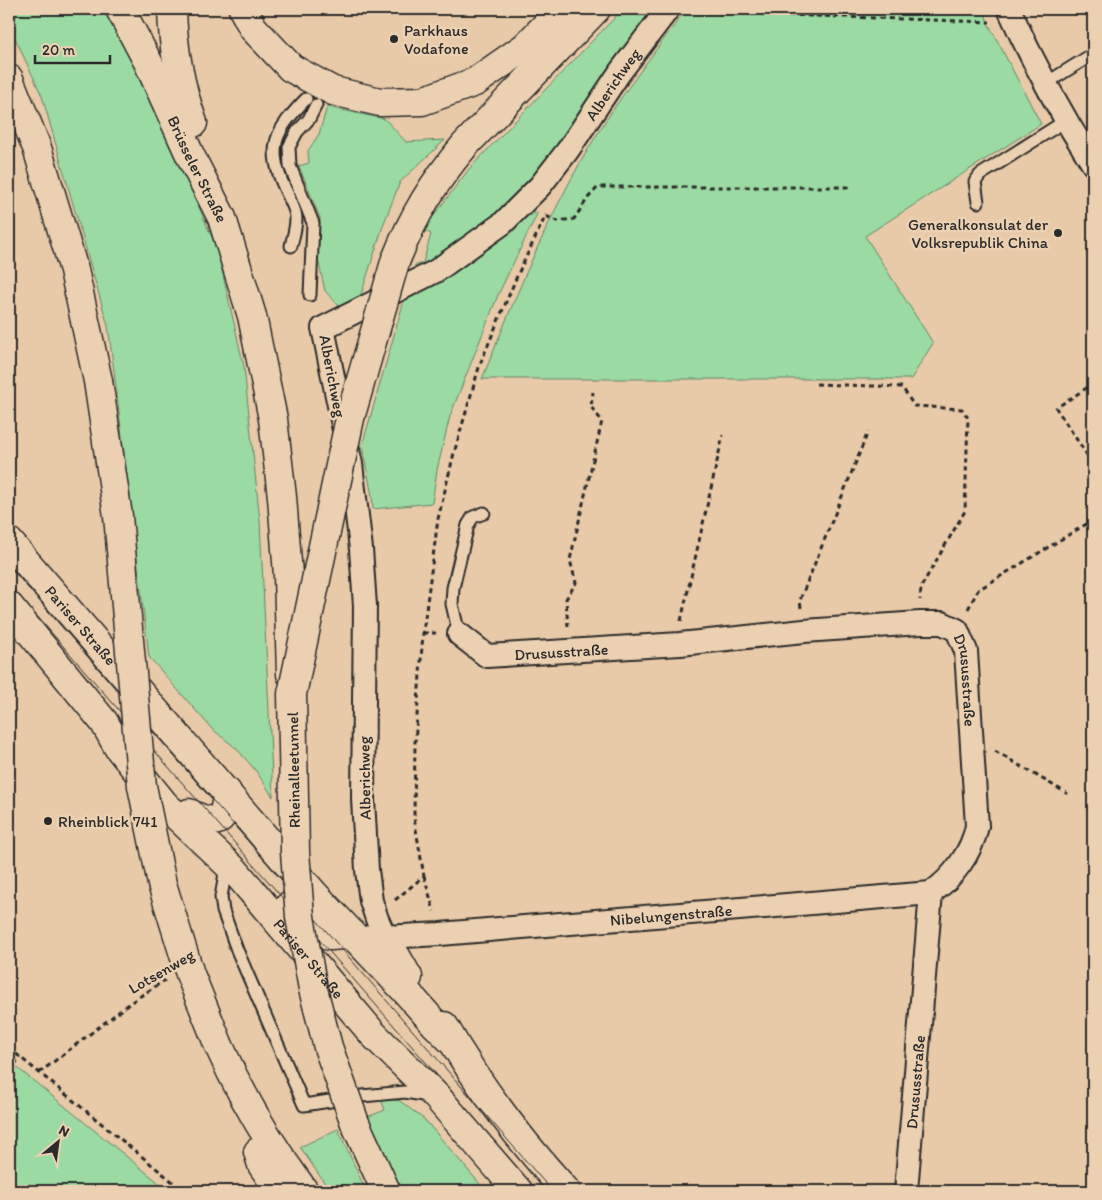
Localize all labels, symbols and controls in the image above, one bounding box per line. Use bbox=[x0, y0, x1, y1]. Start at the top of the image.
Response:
place label: Parkhaus Vodafone bbox=[404, 21, 469, 58]
scale bar bbox=[35, 32, 110, 64]
marker: Parkhaus Vodafone bbox=[388, 33, 400, 45]
text: 20 m bbox=[42, 41, 76, 59]
street label: Alberichweg bbox=[581, 44, 645, 124]
street label: Brüsseler Straße bbox=[164, 113, 232, 226]
place label: Generalkonsulat der Volksrepublik China bbox=[908, 215, 1049, 252]
marker: Generalkonsulat der Volksrepublik China bbox=[1052, 227, 1064, 239]
street label: Alberichweg bbox=[315, 333, 350, 420]
street label: Pariser Straße bbox=[41, 582, 120, 669]
street label: Drususstraße bbox=[950, 631, 980, 727]
street label: Drususstraße bbox=[514, 639, 609, 664]
street label: Rheinalleetunnel bbox=[283, 711, 304, 828]
street label: Alberichweg bbox=[354, 735, 375, 820]
place label: Rheinblick 741 bbox=[58, 812, 158, 831]
marker: Rheinblick 741 bbox=[42, 815, 54, 827]
street label: Nibelungenstraße bbox=[609, 901, 733, 930]
street label: Pariser Straße bbox=[269, 915, 348, 1003]
street label: Lotsenweg bbox=[125, 945, 198, 998]
street label: Drususstraße bbox=[902, 1034, 929, 1130]
north arrow bbox=[32, 1118, 82, 1168]
text: N bbox=[56, 1121, 72, 1141]

